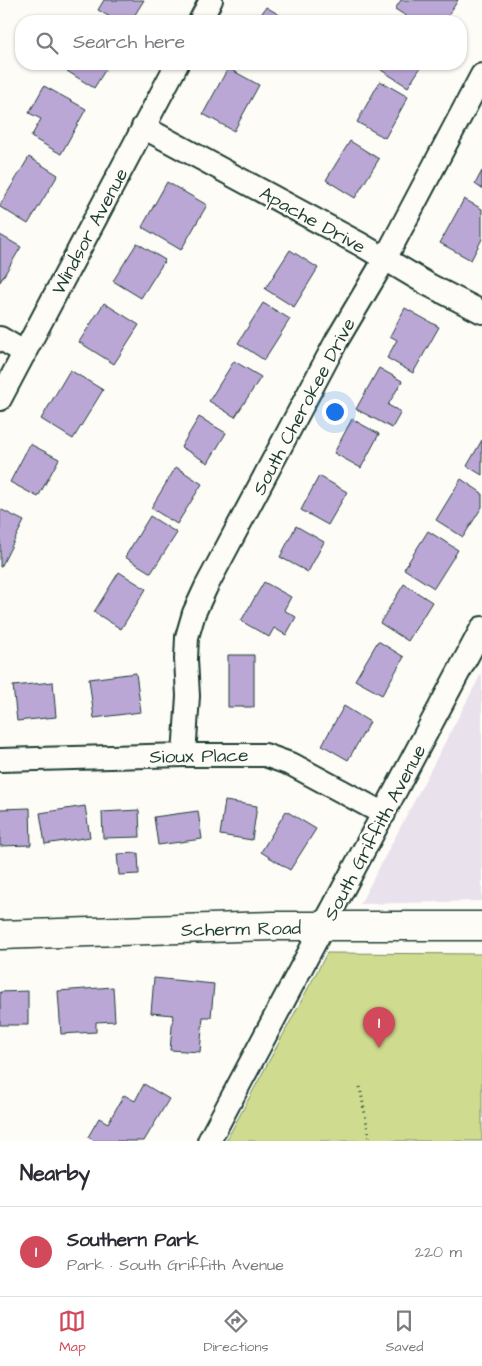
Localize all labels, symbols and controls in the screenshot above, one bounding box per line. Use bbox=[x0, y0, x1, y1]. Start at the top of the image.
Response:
search box bbox=[15, 15, 467, 70]
icon: search bbox=[33, 29, 61, 57]
text: Search here bbox=[73, 29, 185, 56]
street label: Windsor Avenue bbox=[46, 164, 135, 300]
street label: Apache Drive bbox=[254, 180, 370, 261]
street label: South Cherokee Drive bbox=[246, 313, 363, 500]
your location bbox=[322, 399, 348, 425]
street label: South Griffith Avenue bbox=[317, 740, 433, 925]
street label: Sioux Place bbox=[149, 742, 249, 771]
street label: Scherm Road bbox=[181, 915, 302, 944]
pin: 1 bbox=[363, 1007, 395, 1048]
text: Nearby bbox=[20, 1159, 90, 1188]
text: Southern Park bbox=[67, 1227, 198, 1254]
text: 1 bbox=[35, 1241, 37, 1263]
text: 220 m bbox=[415, 1241, 462, 1263]
text: Park · South Griffith Avenue bbox=[67, 1254, 284, 1276]
tab: Map bbox=[58, 1307, 86, 1357]
tab: Directions bbox=[203, 1307, 268, 1357]
tab: Saved bbox=[385, 1307, 424, 1357]

